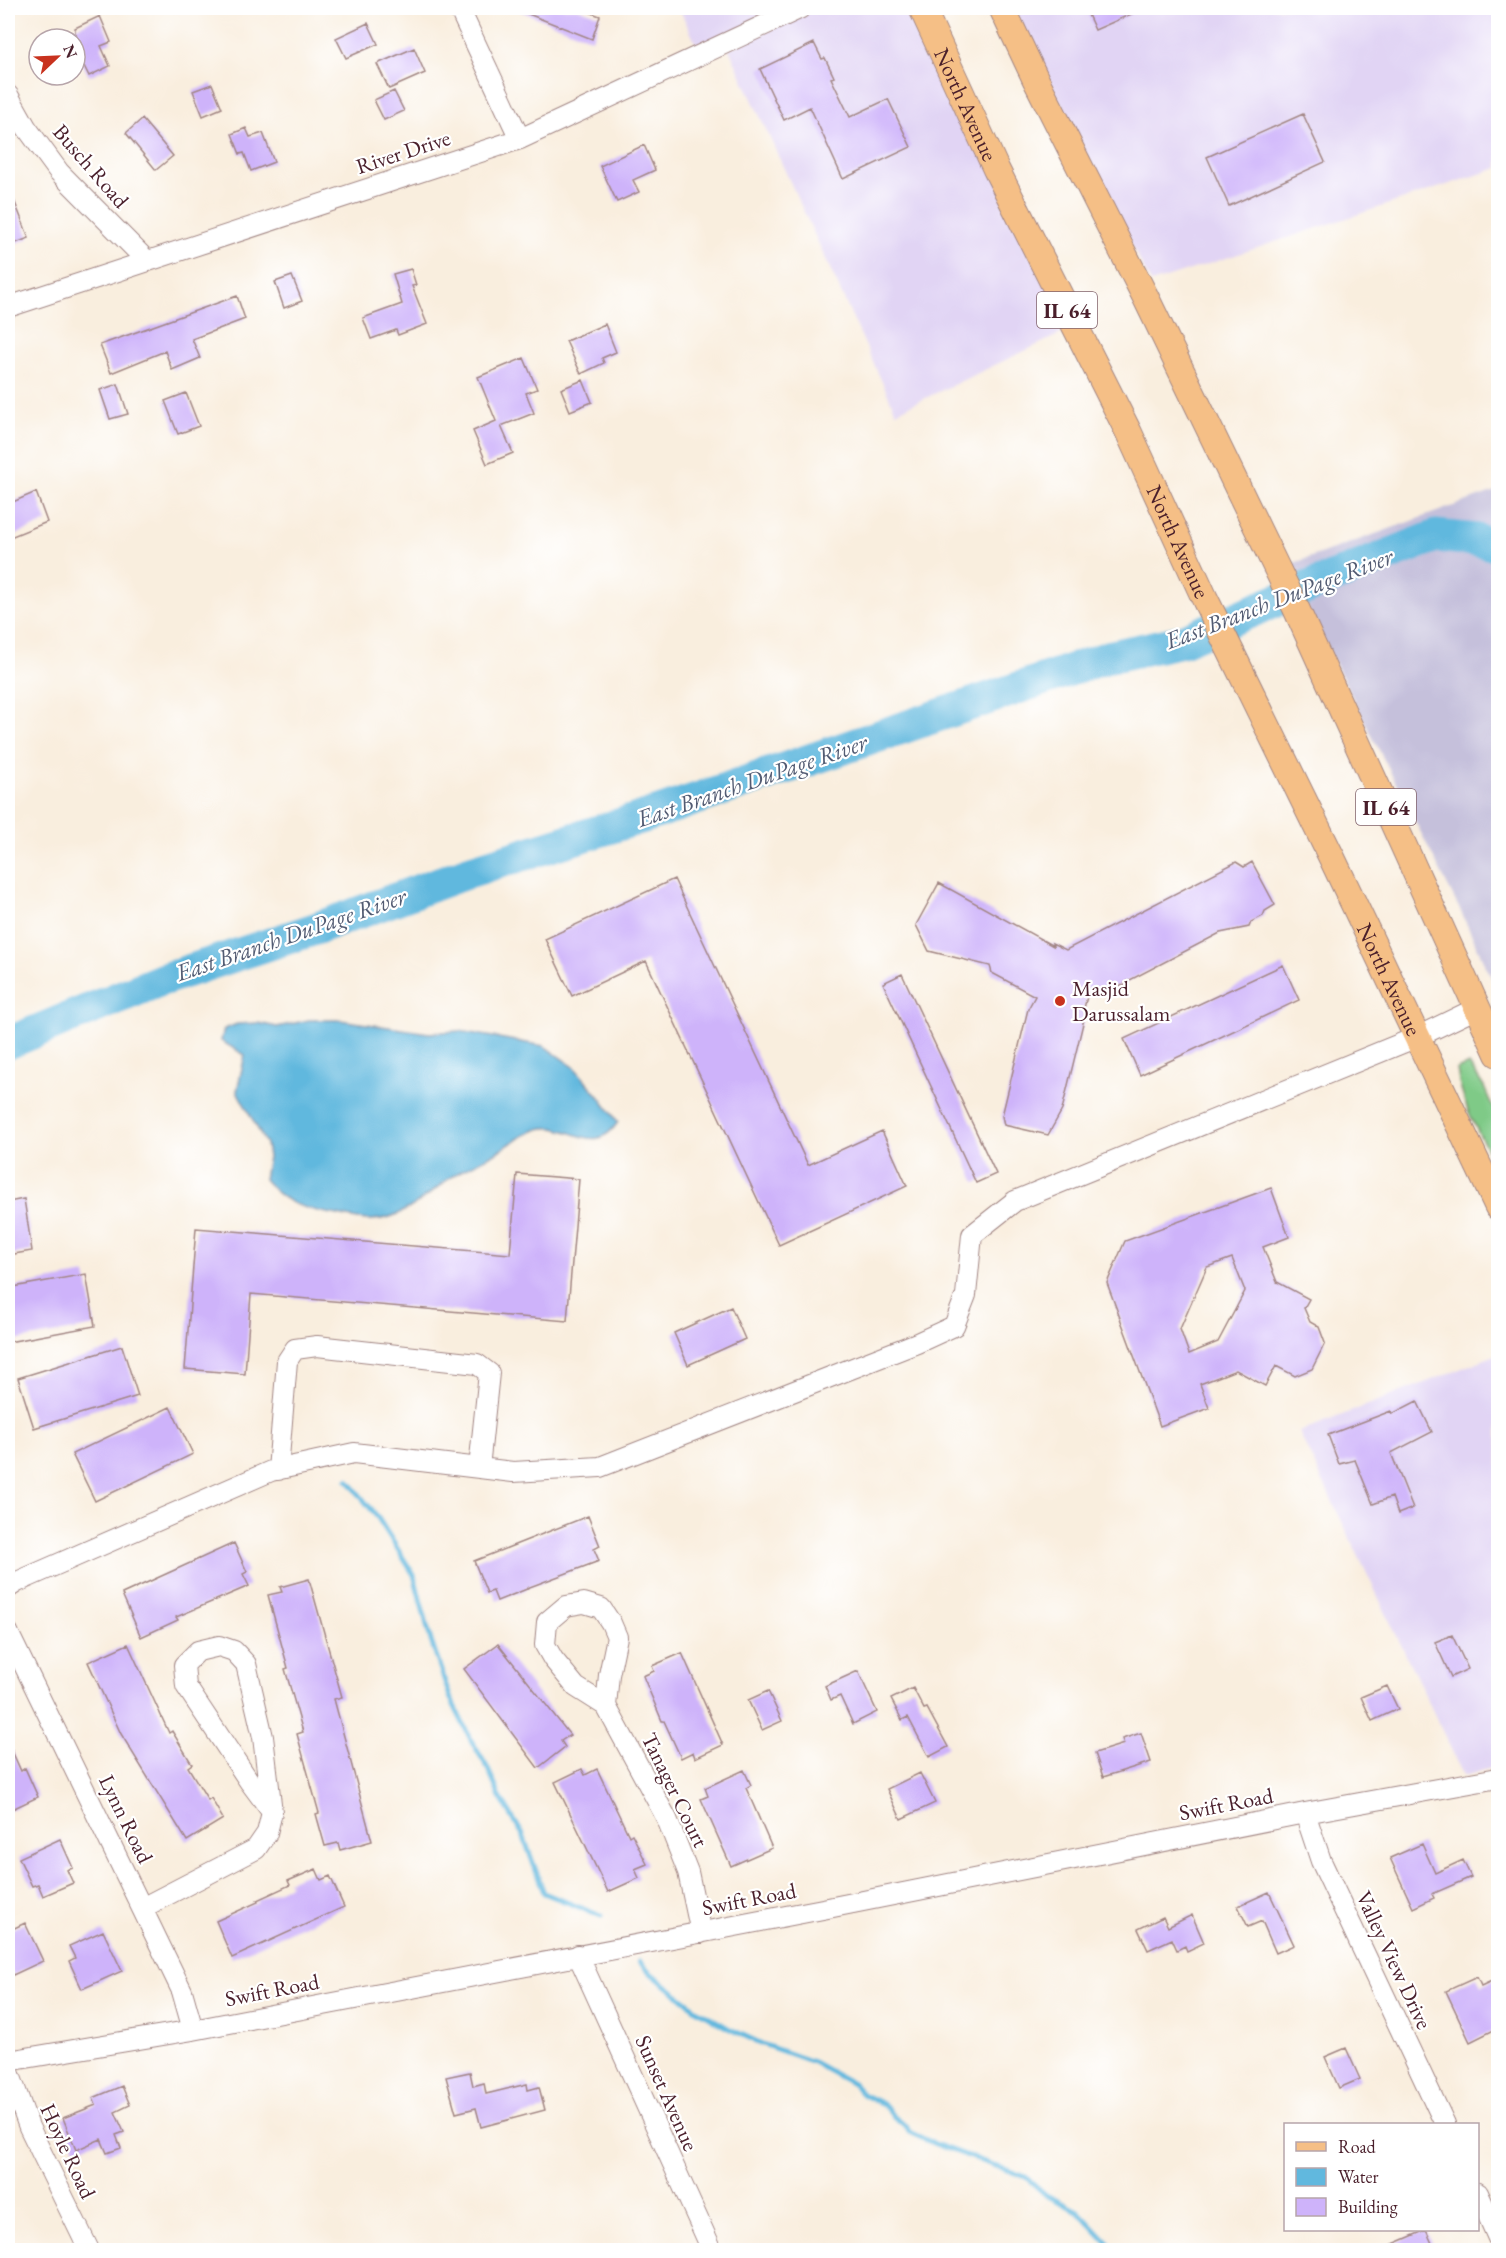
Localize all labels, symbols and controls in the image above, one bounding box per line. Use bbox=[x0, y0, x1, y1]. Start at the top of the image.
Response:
north arrow bbox=[27, 27, 87, 87]
text: N bbox=[58, 41, 83, 61]
street label: North Avenue bbox=[928, 43, 1005, 166]
street label: Busch Road bbox=[46, 118, 136, 215]
street label: River Drive bbox=[352, 123, 454, 181]
road number: IL 64 bbox=[1037, 292, 1097, 328]
street label: North Avenue bbox=[1140, 480, 1217, 603]
water label: East Branch DuPage River bbox=[1160, 540, 1399, 656]
water label: East Branch DuPage River bbox=[632, 725, 873, 834]
road number: IL 64 bbox=[1356, 789, 1416, 825]
water label: East Branch DuPage River bbox=[171, 879, 412, 988]
street label: North Avenue bbox=[1350, 918, 1429, 1041]
place label: Masjid Darussalam bbox=[1072, 974, 1170, 1028]
marker: Masjid Darussalam bbox=[1053, 994, 1067, 1008]
street label: Tanager Court bbox=[635, 1728, 715, 1852]
street label: Lynn Road bbox=[92, 1770, 160, 1869]
street label: Swift Road bbox=[1177, 1781, 1276, 1827]
street label: Swift Road bbox=[700, 1876, 799, 1922]
street label: Valley View Drive bbox=[1349, 1886, 1439, 2034]
street label: Swift Road bbox=[223, 1967, 322, 2013]
street label: Sunset Avenue bbox=[629, 2031, 706, 2156]
street label: Hoyle Road bbox=[33, 2099, 103, 2204]
legend bbox=[1284, 2123, 1479, 2231]
text: Road bbox=[1338, 2135, 1377, 2158]
text: Water bbox=[1338, 2165, 1379, 2188]
text: Building bbox=[1338, 2195, 1398, 2218]

